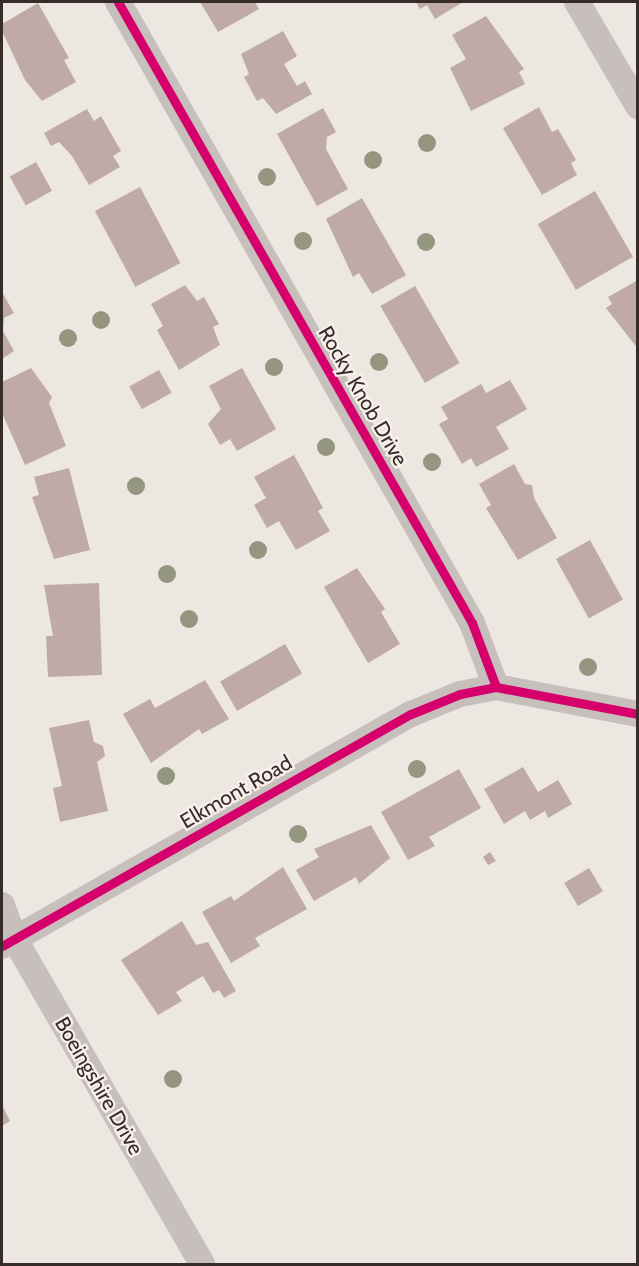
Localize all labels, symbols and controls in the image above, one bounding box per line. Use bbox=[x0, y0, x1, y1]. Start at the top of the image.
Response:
street label: Rocky Knob Drive bbox=[313, 322, 413, 470]
street label: Elkmont Road bbox=[176, 750, 296, 834]
street label: Boeingshire Drive bbox=[49, 1013, 149, 1159]

